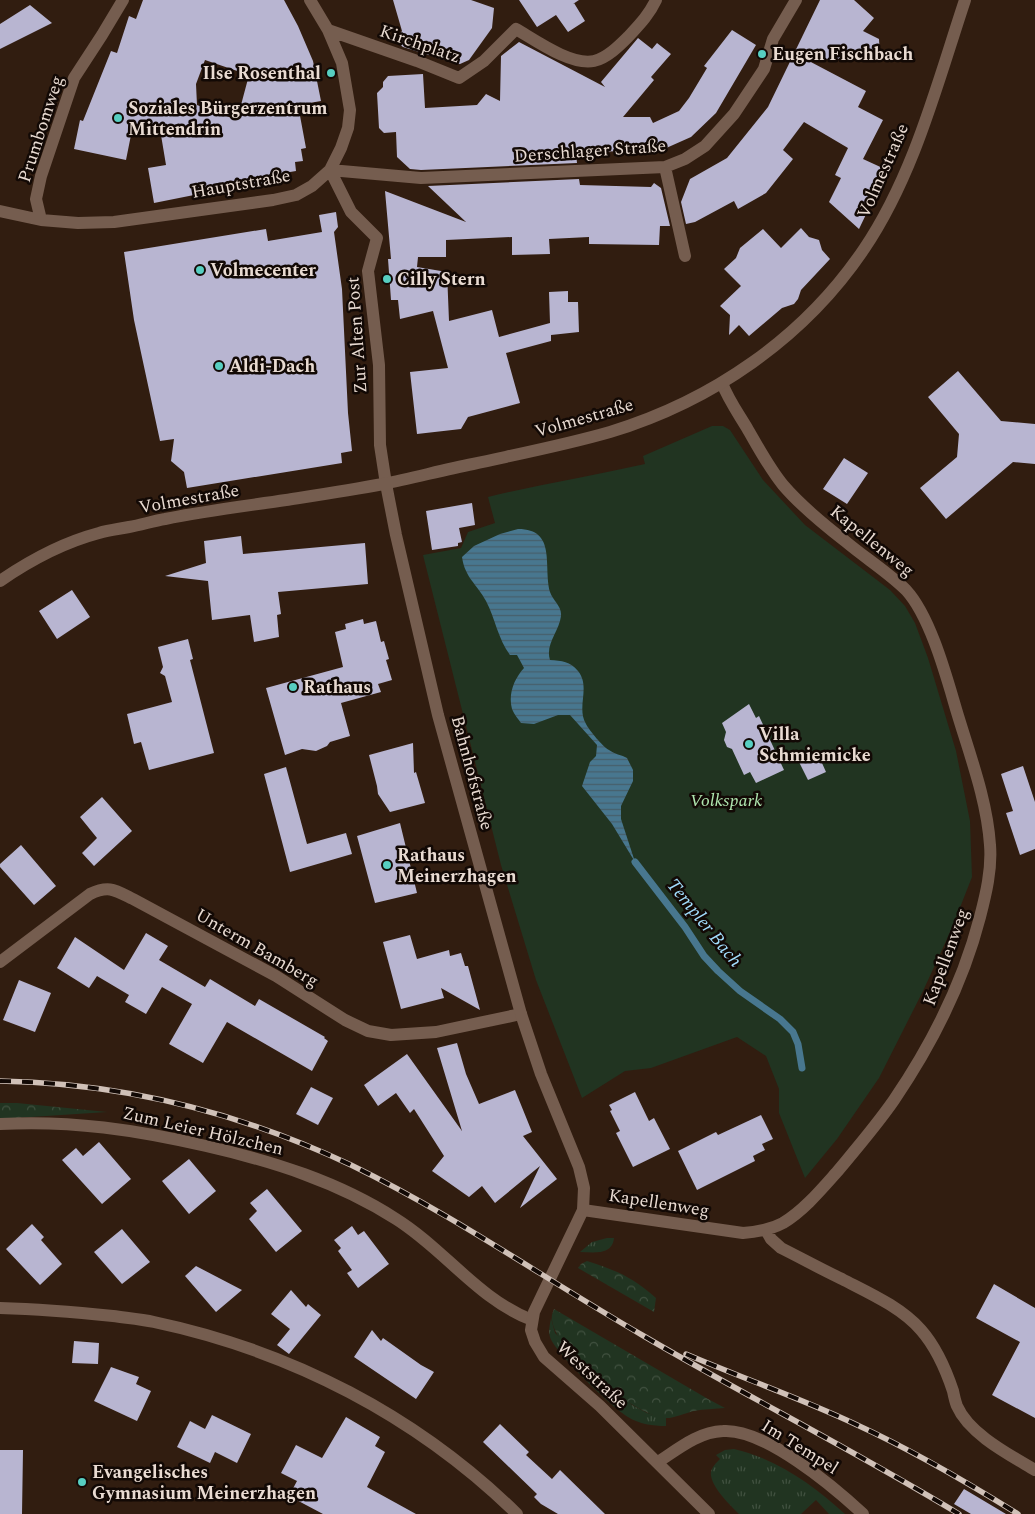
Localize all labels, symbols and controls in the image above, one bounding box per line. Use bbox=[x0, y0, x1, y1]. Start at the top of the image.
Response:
street label: Kirchplatz bbox=[376, 18, 464, 70]
place label: Eugen Fischbach bbox=[772, 41, 913, 68]
marker: Eugen Fischbach bbox=[756, 48, 768, 60]
place label: Ilse Rosenthal bbox=[203, 60, 321, 87]
marker: Ilse Rosenthal bbox=[325, 67, 337, 79]
street label: Prumbomweg bbox=[11, 72, 71, 186]
place label: Soziales Bürgerzentrum Mittendrin bbox=[128, 95, 328, 143]
marker: Soziales Bürgerzentrum Mittendrin bbox=[112, 112, 124, 124]
street label: Volmestraße bbox=[850, 119, 916, 223]
street label: Derschlager Straße bbox=[513, 132, 667, 170]
street label: Hauptstraße bbox=[189, 162, 293, 206]
place label: Volmecenter bbox=[210, 257, 316, 284]
marker: Volmecenter bbox=[194, 264, 206, 276]
place label: Cilly Stern bbox=[397, 266, 486, 293]
marker: Cilly Stern bbox=[381, 273, 393, 285]
street label: Zur Alten Post bbox=[339, 276, 375, 394]
place label: Aldi-Dach bbox=[229, 353, 315, 380]
marker: Aldi-Dach bbox=[213, 360, 225, 372]
street label: Volmestraße bbox=[532, 391, 636, 445]
street label: Volmestraße bbox=[137, 477, 241, 521]
street label: Kapellenweg bbox=[824, 498, 920, 584]
place label: Rathaus bbox=[303, 674, 371, 701]
marker: Rathaus bbox=[287, 681, 299, 693]
street label: Bahnhofstraße bbox=[444, 713, 500, 833]
place label: Villa Schmiemicke bbox=[759, 721, 871, 769]
marker: Villa Schmiemicke bbox=[743, 738, 755, 750]
park label: Volkspark bbox=[690, 787, 763, 814]
place label: Rathaus Meinerzhagen bbox=[397, 842, 517, 890]
marker: Rathaus Meinerzhagen bbox=[381, 859, 393, 871]
water label: Templer Bach bbox=[659, 872, 749, 974]
street label: Unterm Bamberg bbox=[190, 902, 324, 994]
street label: Kapellenweg bbox=[916, 904, 976, 1010]
street label: Zum Leier Hölzchen bbox=[120, 1099, 286, 1163]
street label: Kapellenweg bbox=[606, 1182, 712, 1224]
street label: Weststraße bbox=[550, 1334, 634, 1416]
street label: Im Tempel bbox=[756, 1413, 844, 1481]
place label: Evangelisches Gymnasium Meinerzhagen bbox=[92, 1459, 316, 1507]
marker: Evangelisches Gymnasium Meinerzhagen bbox=[76, 1476, 88, 1488]

